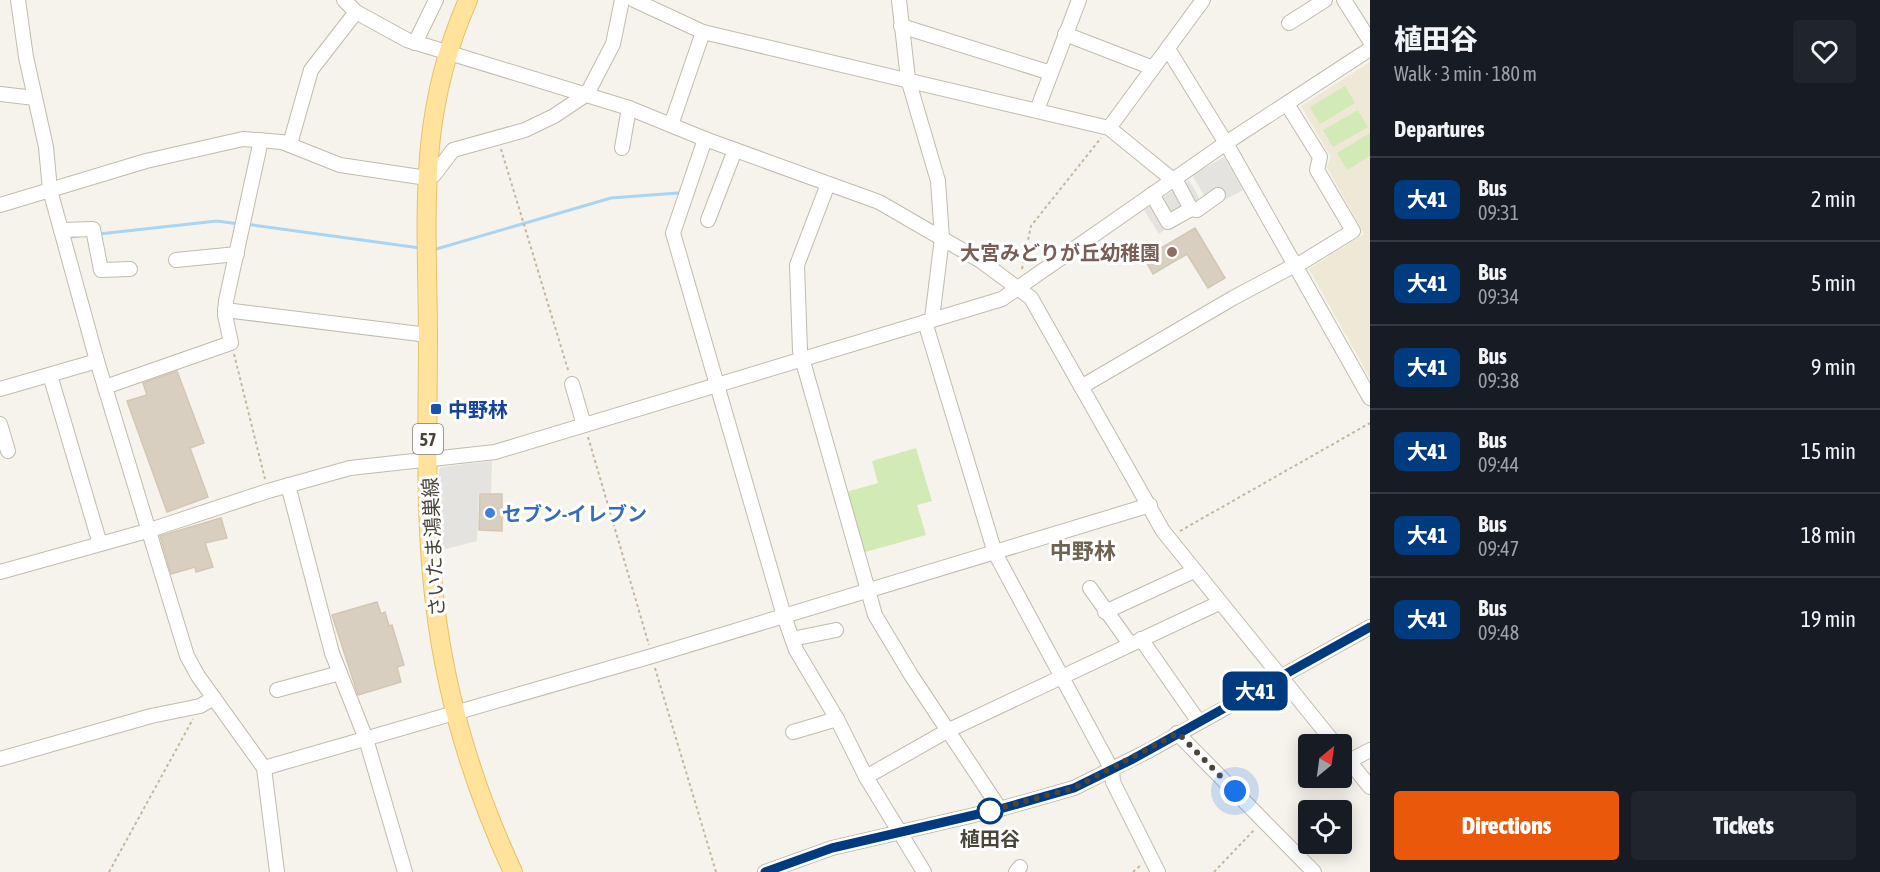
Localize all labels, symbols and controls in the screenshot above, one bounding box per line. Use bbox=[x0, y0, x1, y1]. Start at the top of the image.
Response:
button: heart bbox=[1793, 20, 1856, 83]
text: 植田谷 bbox=[1394, 23, 1478, 55]
text: Walk · 3 min · 180 m bbox=[1394, 62, 1537, 85]
text: Departures bbox=[1394, 116, 1484, 142]
text: Bus bbox=[1478, 175, 1507, 201]
text: 2 min bbox=[1811, 186, 1856, 212]
text: 大41 bbox=[1407, 187, 1447, 211]
text: 09:31 bbox=[1478, 201, 1519, 224]
place label: 大宮みどりが丘幼稚園 bbox=[960, 241, 1160, 264]
marker: 大宮みどりが丘幼稚園 bbox=[1165, 245, 1179, 259]
text: Bus bbox=[1478, 259, 1507, 285]
text: 5 min bbox=[1811, 270, 1856, 296]
text: 大41 bbox=[1407, 271, 1447, 295]
text: 09:34 bbox=[1478, 285, 1519, 308]
text: Bus bbox=[1478, 343, 1507, 369]
text: 9 min bbox=[1811, 354, 1856, 380]
text: 大41 bbox=[1407, 355, 1447, 379]
text: 09:38 bbox=[1478, 369, 1519, 392]
place label: 中野林 bbox=[448, 398, 508, 421]
marker: 中野林 bbox=[429, 402, 443, 416]
road number: 57 bbox=[413, 424, 443, 454]
text: Bus bbox=[1478, 427, 1507, 453]
text: 15 min bbox=[1801, 438, 1856, 464]
text: 大41 bbox=[1407, 439, 1447, 463]
text: 09:44 bbox=[1478, 453, 1519, 476]
street label: さいたま鴻巣線 bbox=[418, 477, 448, 617]
place label: セブン-イレブン bbox=[502, 502, 647, 525]
marker: セブン-イレブン bbox=[483, 506, 497, 520]
text: Bus bbox=[1478, 511, 1507, 537]
text: 18 min bbox=[1801, 522, 1856, 548]
text: 大41 bbox=[1407, 523, 1447, 547]
text: 09:47 bbox=[1478, 537, 1519, 560]
district label: 中野林 bbox=[1050, 538, 1116, 564]
text: Bus bbox=[1478, 595, 1507, 621]
text: 19 min bbox=[1801, 606, 1856, 632]
text: 大41 bbox=[1407, 607, 1447, 631]
text: 09:48 bbox=[1478, 621, 1519, 644]
line badge: 大41 bbox=[1220, 672, 1290, 710]
text: 大41 bbox=[1235, 679, 1275, 703]
north arrow bbox=[1298, 734, 1352, 788]
map controls bbox=[1298, 734, 1352, 854]
your location bbox=[1220, 776, 1250, 806]
button: Directions bbox=[1394, 791, 1619, 860]
button: Tickets bbox=[1631, 791, 1856, 860]
marker: 植田谷 bbox=[977, 798, 1003, 824]
button: locate bbox=[1298, 800, 1352, 854]
place label: 植田谷 bbox=[960, 827, 1020, 850]

